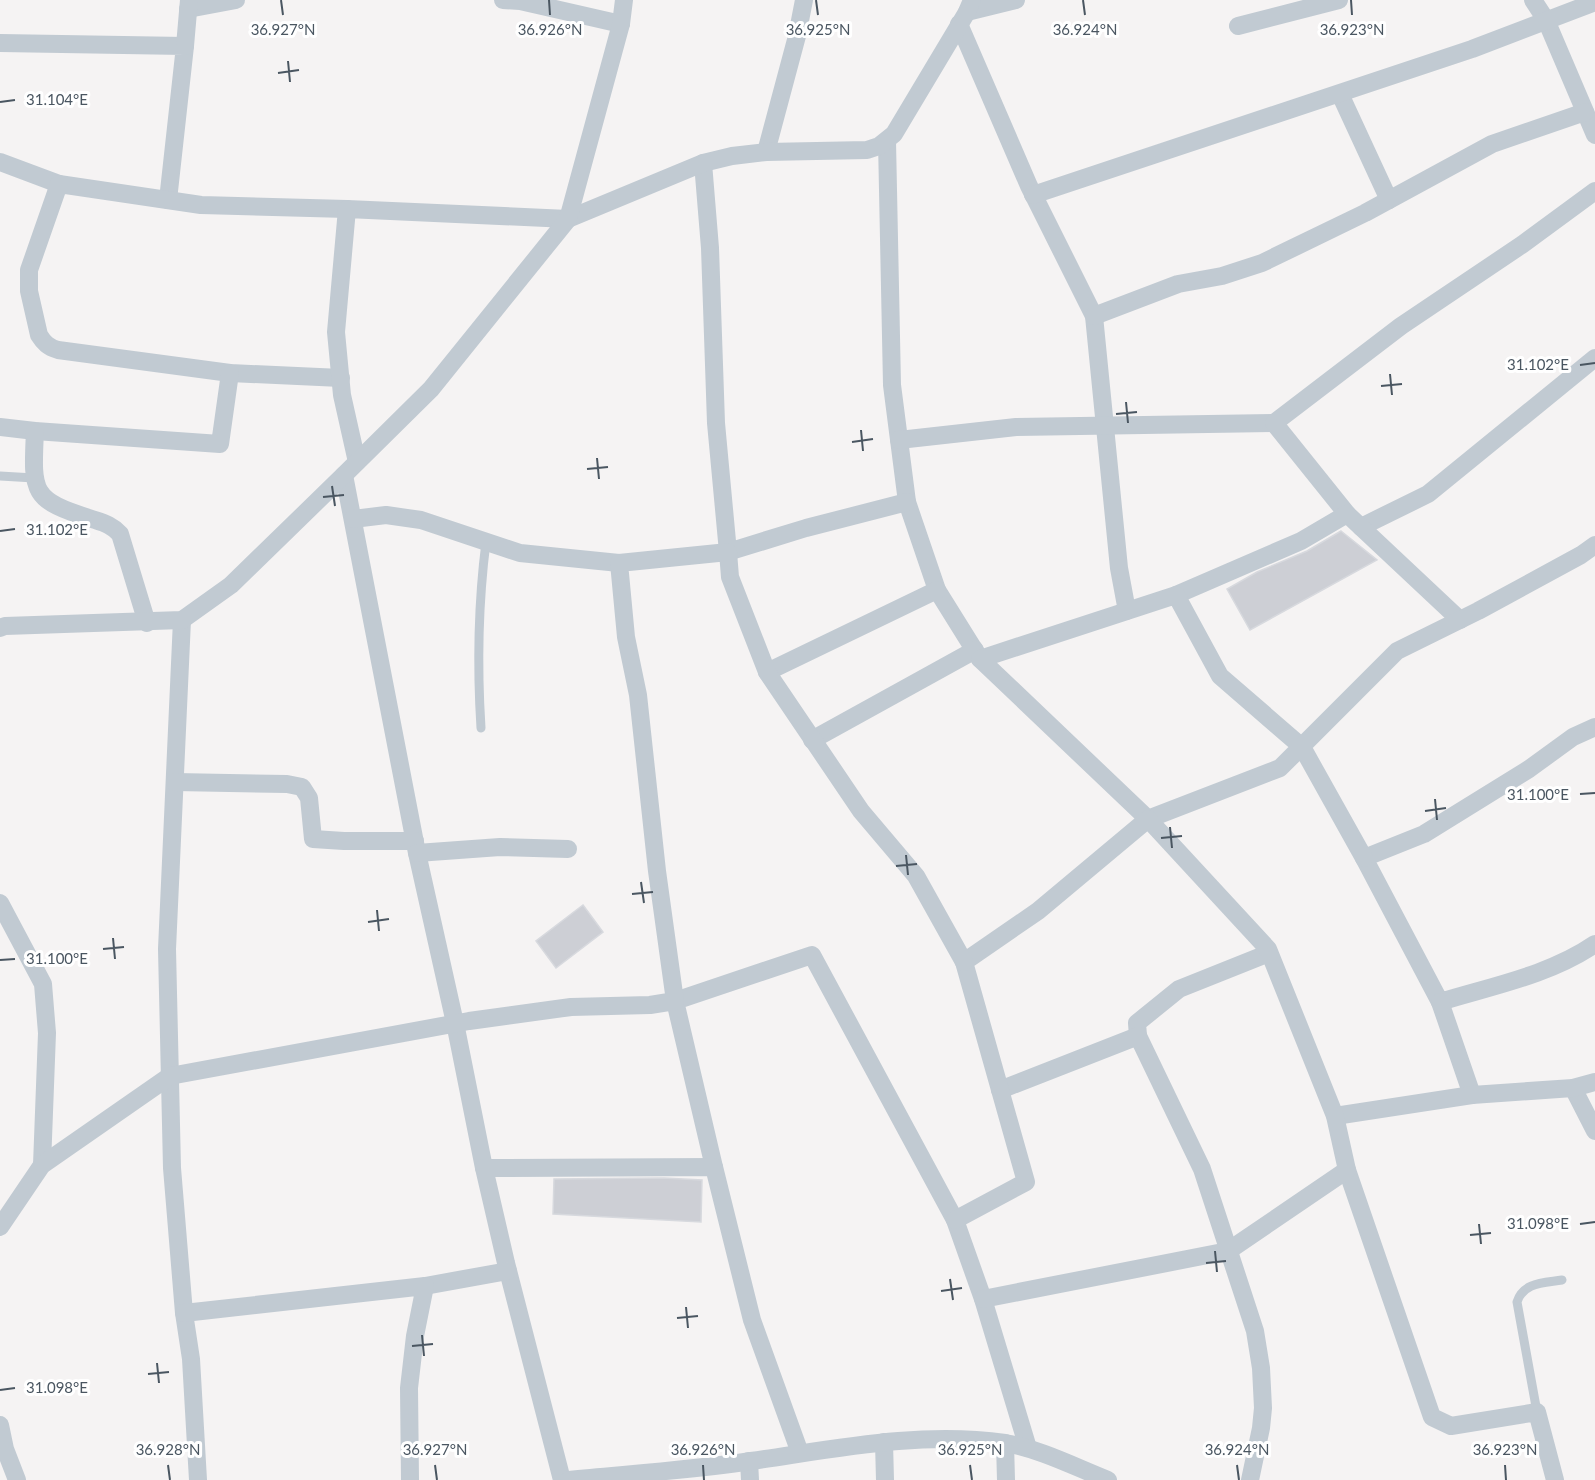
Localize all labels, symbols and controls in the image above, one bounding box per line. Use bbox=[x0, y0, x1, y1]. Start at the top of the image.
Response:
text: 36.927°N bbox=[251, 20, 315, 38]
text: 36.926°N bbox=[518, 20, 582, 38]
text: 36.925°N bbox=[786, 20, 850, 38]
text: 36.924°N bbox=[1053, 20, 1117, 38]
text: 36.923°N bbox=[1320, 20, 1384, 38]
text: 31.104°E bbox=[26, 90, 88, 108]
text: 31.102°E bbox=[1507, 355, 1569, 373]
text: 31.102°E bbox=[26, 520, 88, 538]
text: 31.100°E bbox=[1507, 785, 1569, 803]
text: 31.100°E bbox=[26, 949, 88, 967]
text: 31.098°E bbox=[1507, 1214, 1569, 1232]
text: 31.098°E bbox=[26, 1378, 88, 1396]
text: 36.928°N bbox=[136, 1440, 200, 1458]
text: 36.927°N bbox=[403, 1440, 467, 1458]
text: 36.926°N bbox=[671, 1440, 735, 1458]
text: 36.925°N bbox=[938, 1440, 1002, 1458]
text: 36.924°N bbox=[1205, 1440, 1269, 1458]
text: 36.923°N bbox=[1473, 1440, 1537, 1458]

